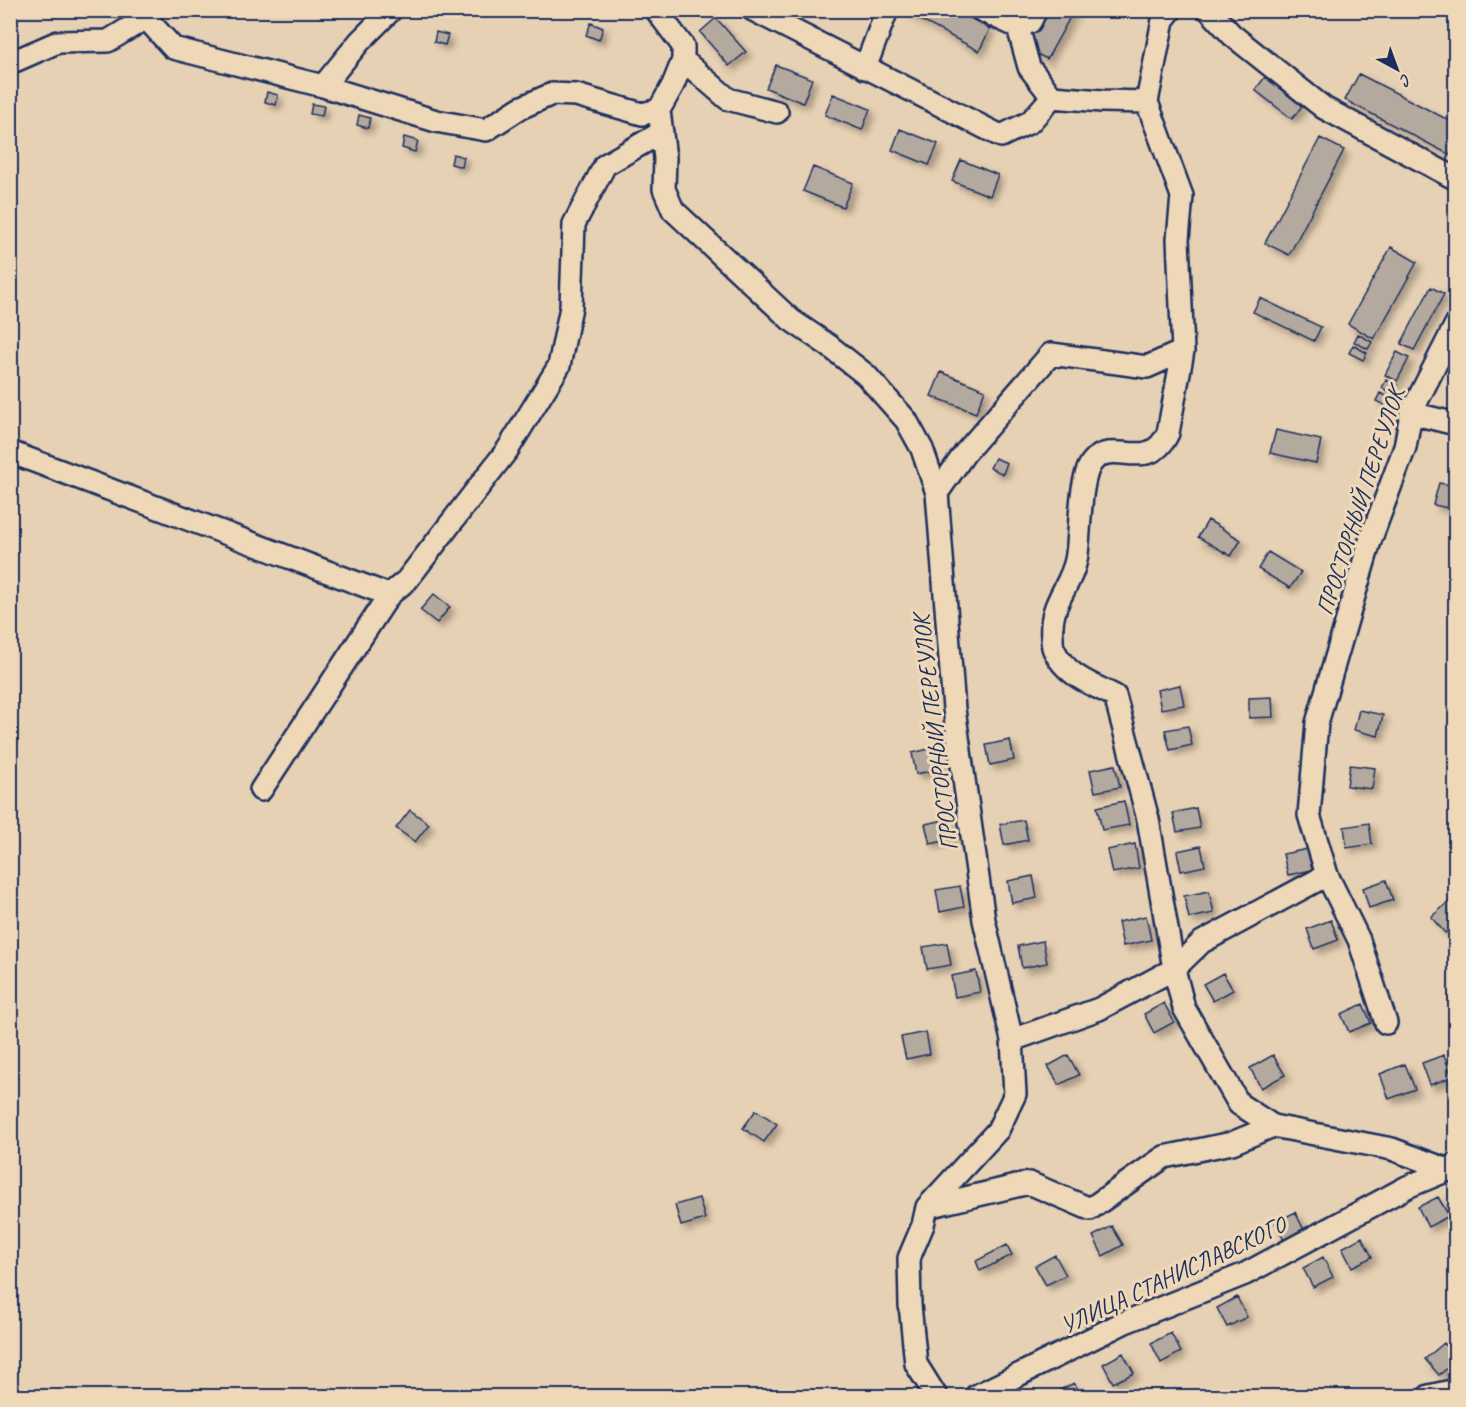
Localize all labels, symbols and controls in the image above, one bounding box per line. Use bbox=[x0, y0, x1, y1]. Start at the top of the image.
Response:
north arrow bbox=[1367, 39, 1427, 99]
text: С bbox=[1395, 69, 1416, 91]
street label: ПРОСТОРНЫЙ ПЕРЕУЛОК bbox=[1309, 379, 1413, 619]
street label: ПРОСТОРНЫЙ ПЕРЕУЛОК bbox=[905, 608, 964, 853]
street label: УЛИЦА СТАНИСЛАВСКОГО bbox=[1056, 1209, 1292, 1340]

